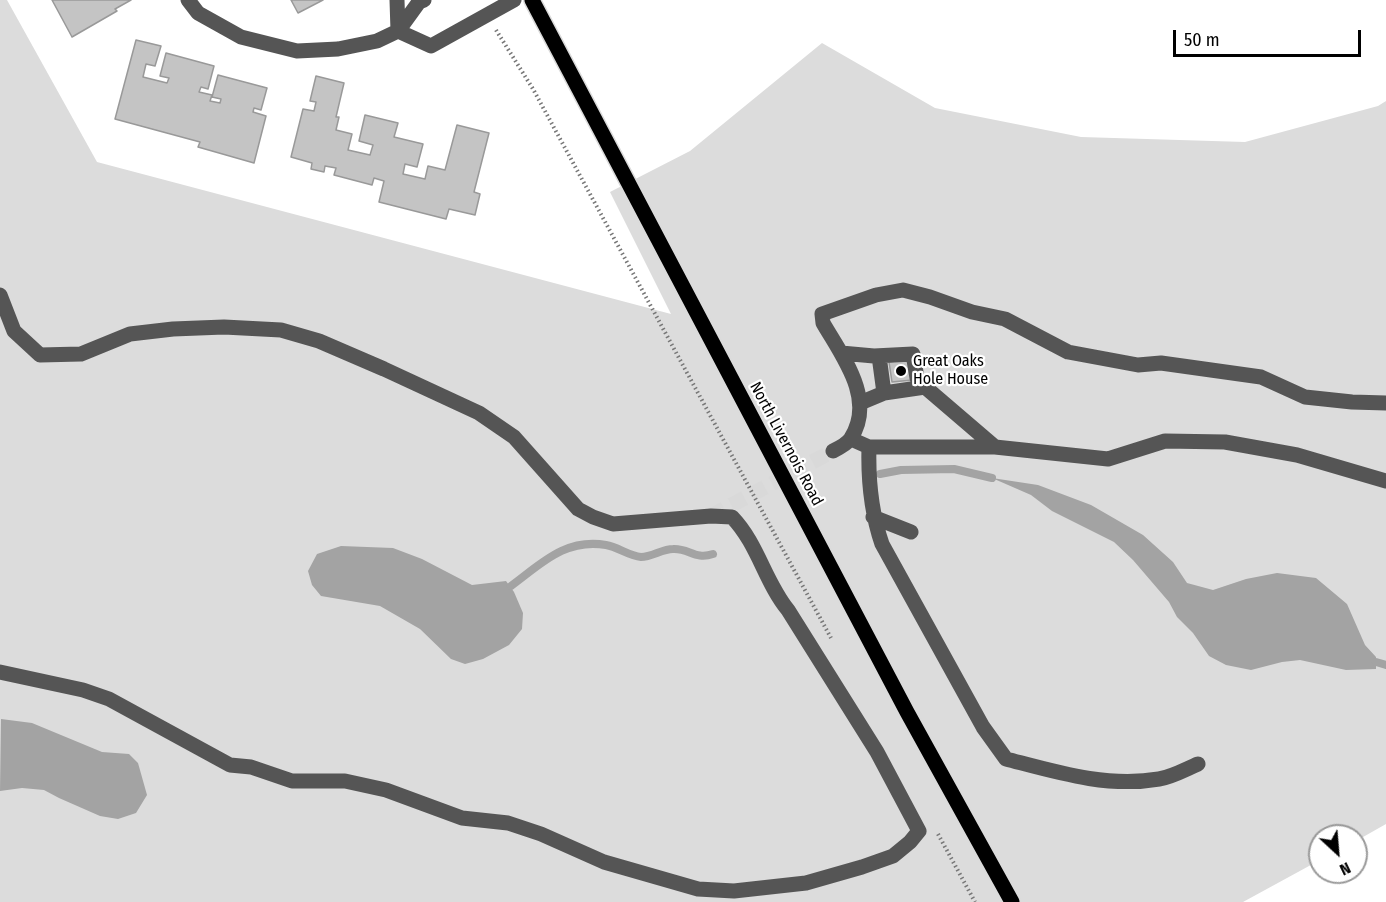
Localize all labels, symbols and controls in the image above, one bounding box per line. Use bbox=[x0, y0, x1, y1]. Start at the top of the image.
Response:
scale bar bbox=[1176, 18, 1364, 56]
text: 50 m bbox=[1184, 29, 1220, 51]
place label: Great Oaks Hole House bbox=[913, 352, 988, 390]
marker: Great Oaks Hole House bbox=[894, 364, 908, 378]
street label: North Livernois Road bbox=[745, 379, 827, 509]
north arrow bbox=[1308, 824, 1368, 884]
text: N bbox=[1337, 858, 1354, 879]

